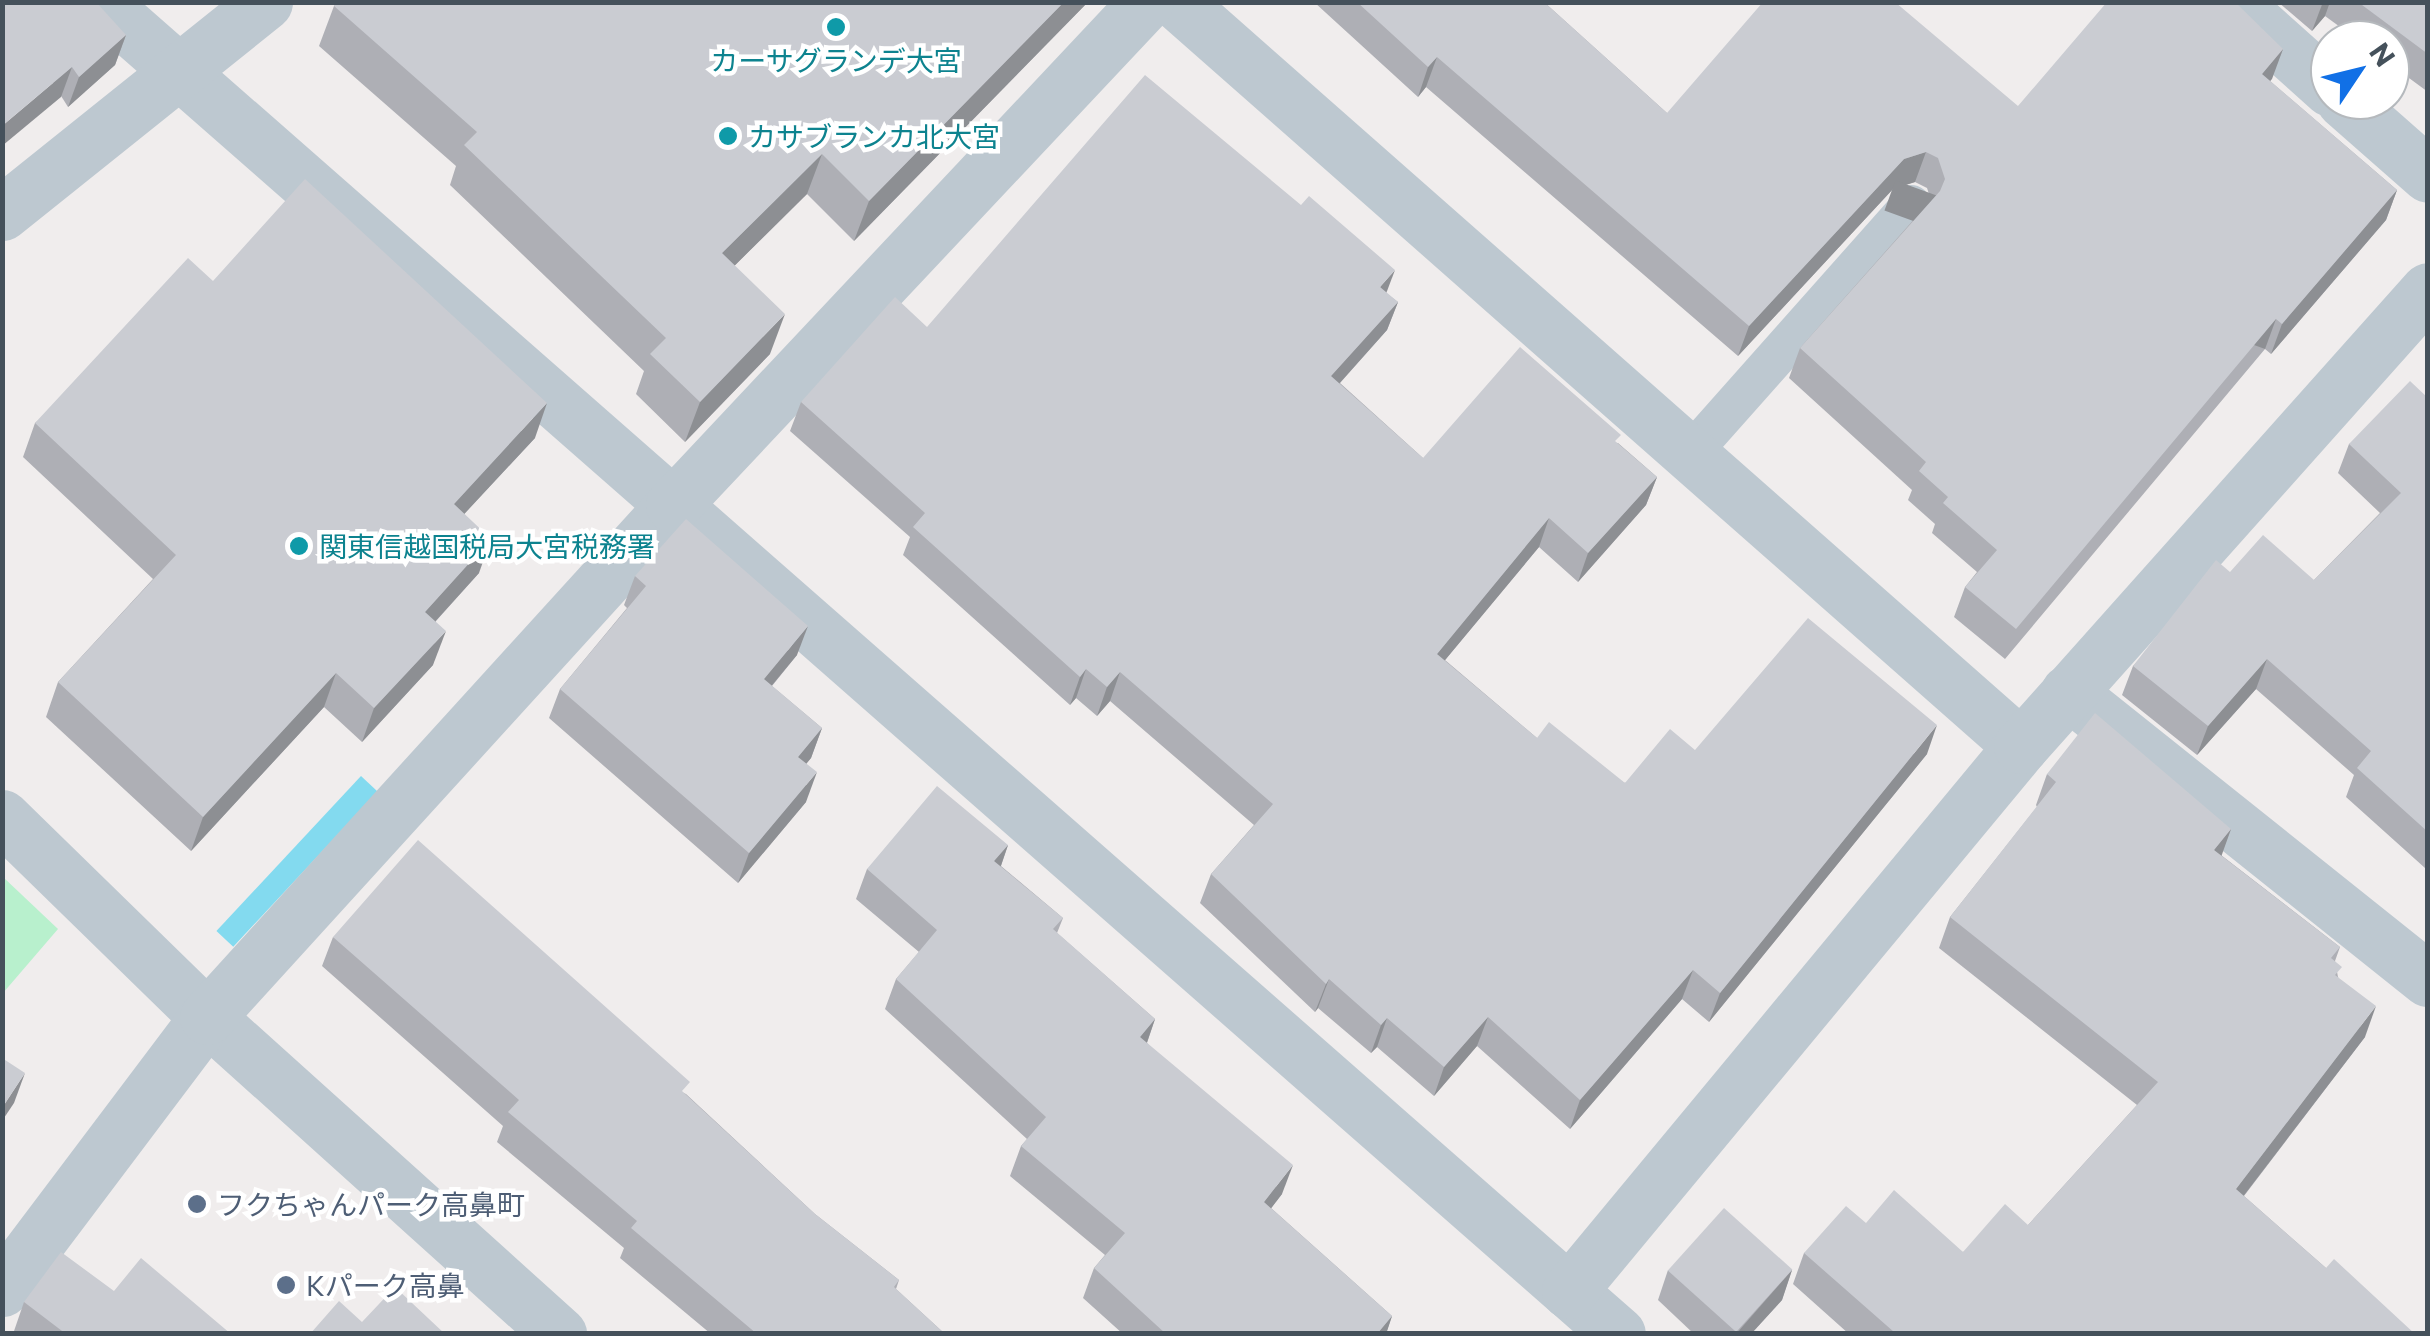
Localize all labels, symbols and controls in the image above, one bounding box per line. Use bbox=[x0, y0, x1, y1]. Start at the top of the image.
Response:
marker: カーサグランデ大宮 bbox=[825, 16, 847, 38]
north arrow bbox=[2310, 20, 2410, 120]
text: N bbox=[2363, 36, 2403, 72]
place label: カーサグランデ大宮 bbox=[710, 43, 962, 77]
place label: カサブランカ北大宮 bbox=[748, 119, 1000, 153]
marker: カサブランカ北大宮 bbox=[717, 125, 739, 147]
place label: 関東信越国税局大宮税務署 bbox=[319, 529, 655, 563]
marker: 関東信越国税局大宮税務署 bbox=[288, 535, 310, 557]
place label: フクちゃんパーク高鼻町 bbox=[217, 1187, 525, 1221]
marker: フクちゃんパーク高鼻町 bbox=[186, 1193, 208, 1215]
place label: Kパーク高鼻 bbox=[306, 1268, 465, 1302]
marker: Kパーク高鼻 bbox=[275, 1274, 297, 1296]

